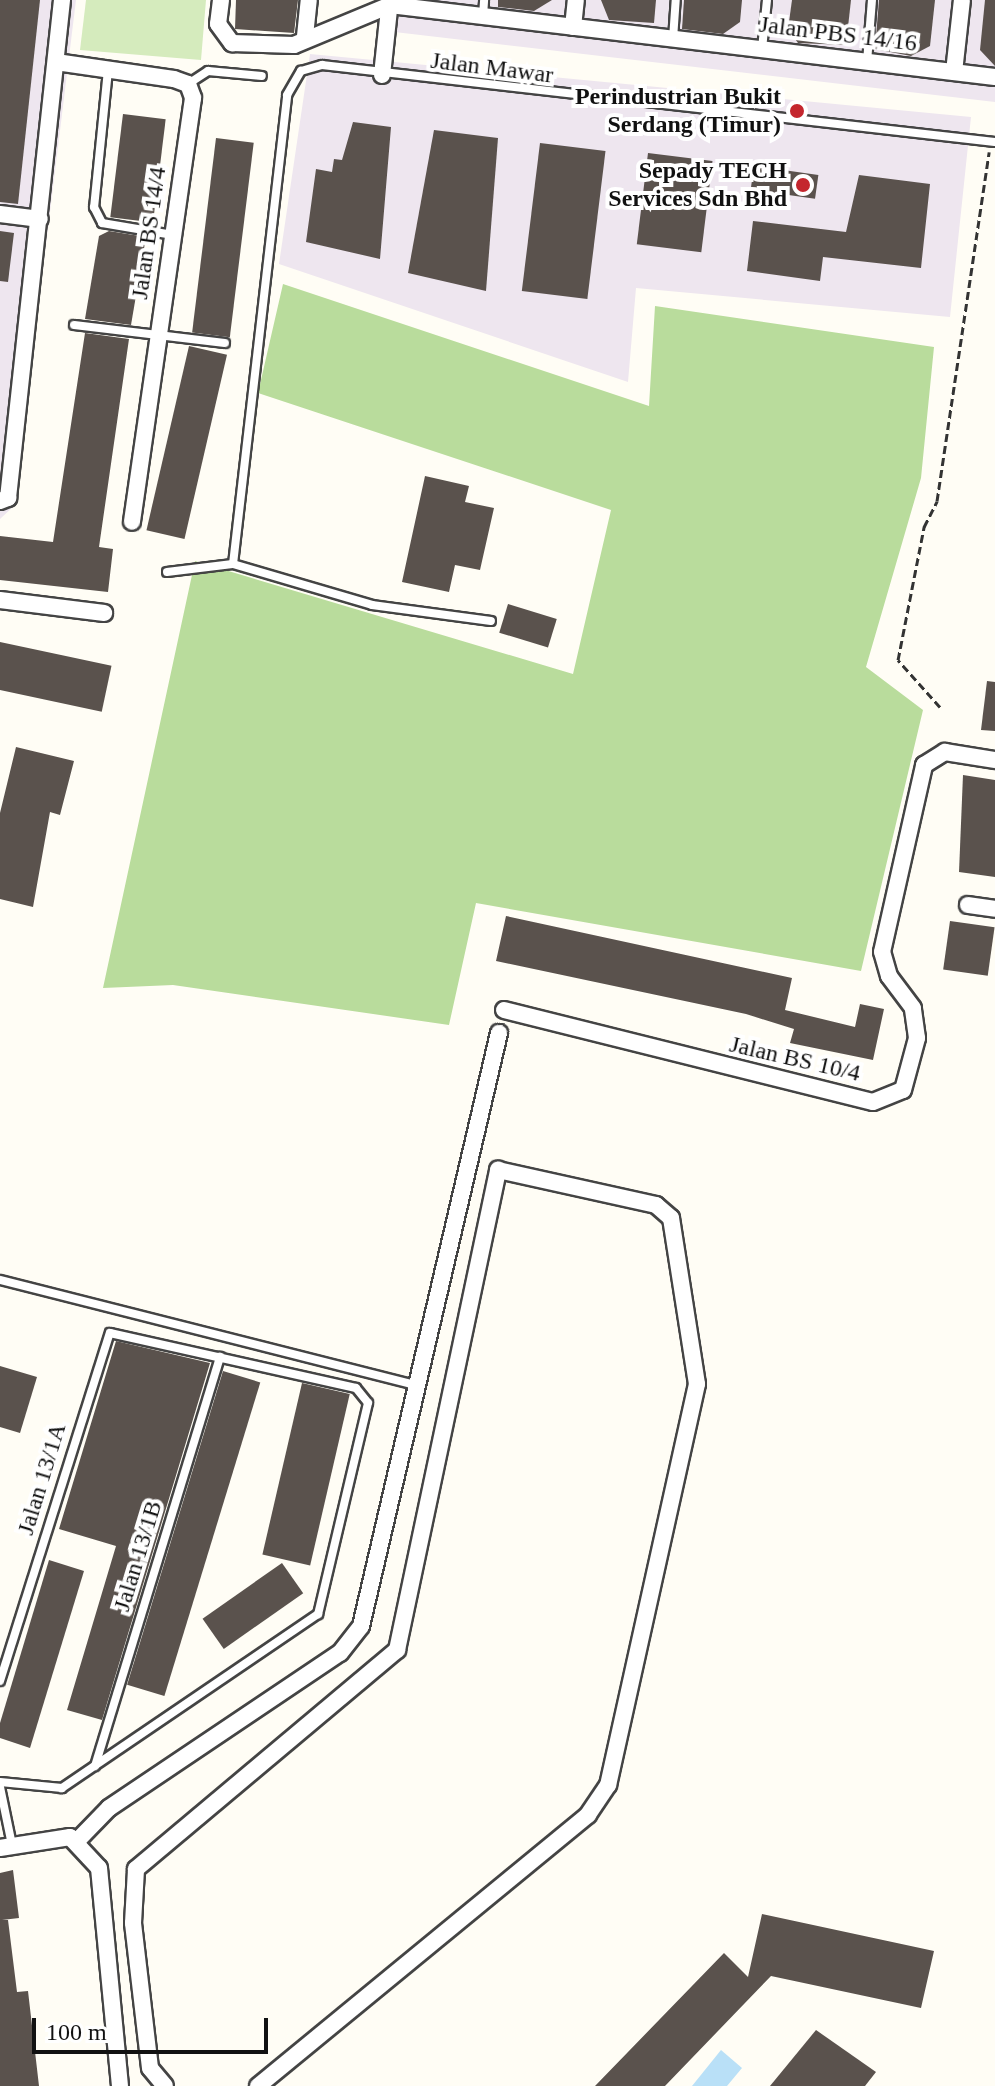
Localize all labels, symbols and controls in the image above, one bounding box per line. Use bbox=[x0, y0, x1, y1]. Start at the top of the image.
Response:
street label: Jalan PBS 14/16 bbox=[757, 10, 919, 58]
street label: Jalan Mawar bbox=[429, 46, 555, 90]
place label: Perindustrian Bukit Serdang (Timur) bbox=[575, 83, 781, 139]
marker: Perindustrian Bukit Serdang (Timur) bbox=[788, 102, 806, 120]
place label: Sepady TECH Services Sdn Bhd bbox=[608, 157, 787, 213]
street label: Jalan BS 14/4 bbox=[125, 165, 173, 301]
marker: Sepady TECH Services Sdn Bhd bbox=[794, 176, 812, 194]
street label: Jalan BS 10/4 bbox=[727, 1030, 863, 1088]
street label: Jalan 13/1A bbox=[11, 1420, 73, 1538]
street label: Jalan 13/1B bbox=[108, 1497, 168, 1615]
scale bar bbox=[36, 2002, 272, 2052]
text: 100 m bbox=[46, 2019, 107, 2045]

